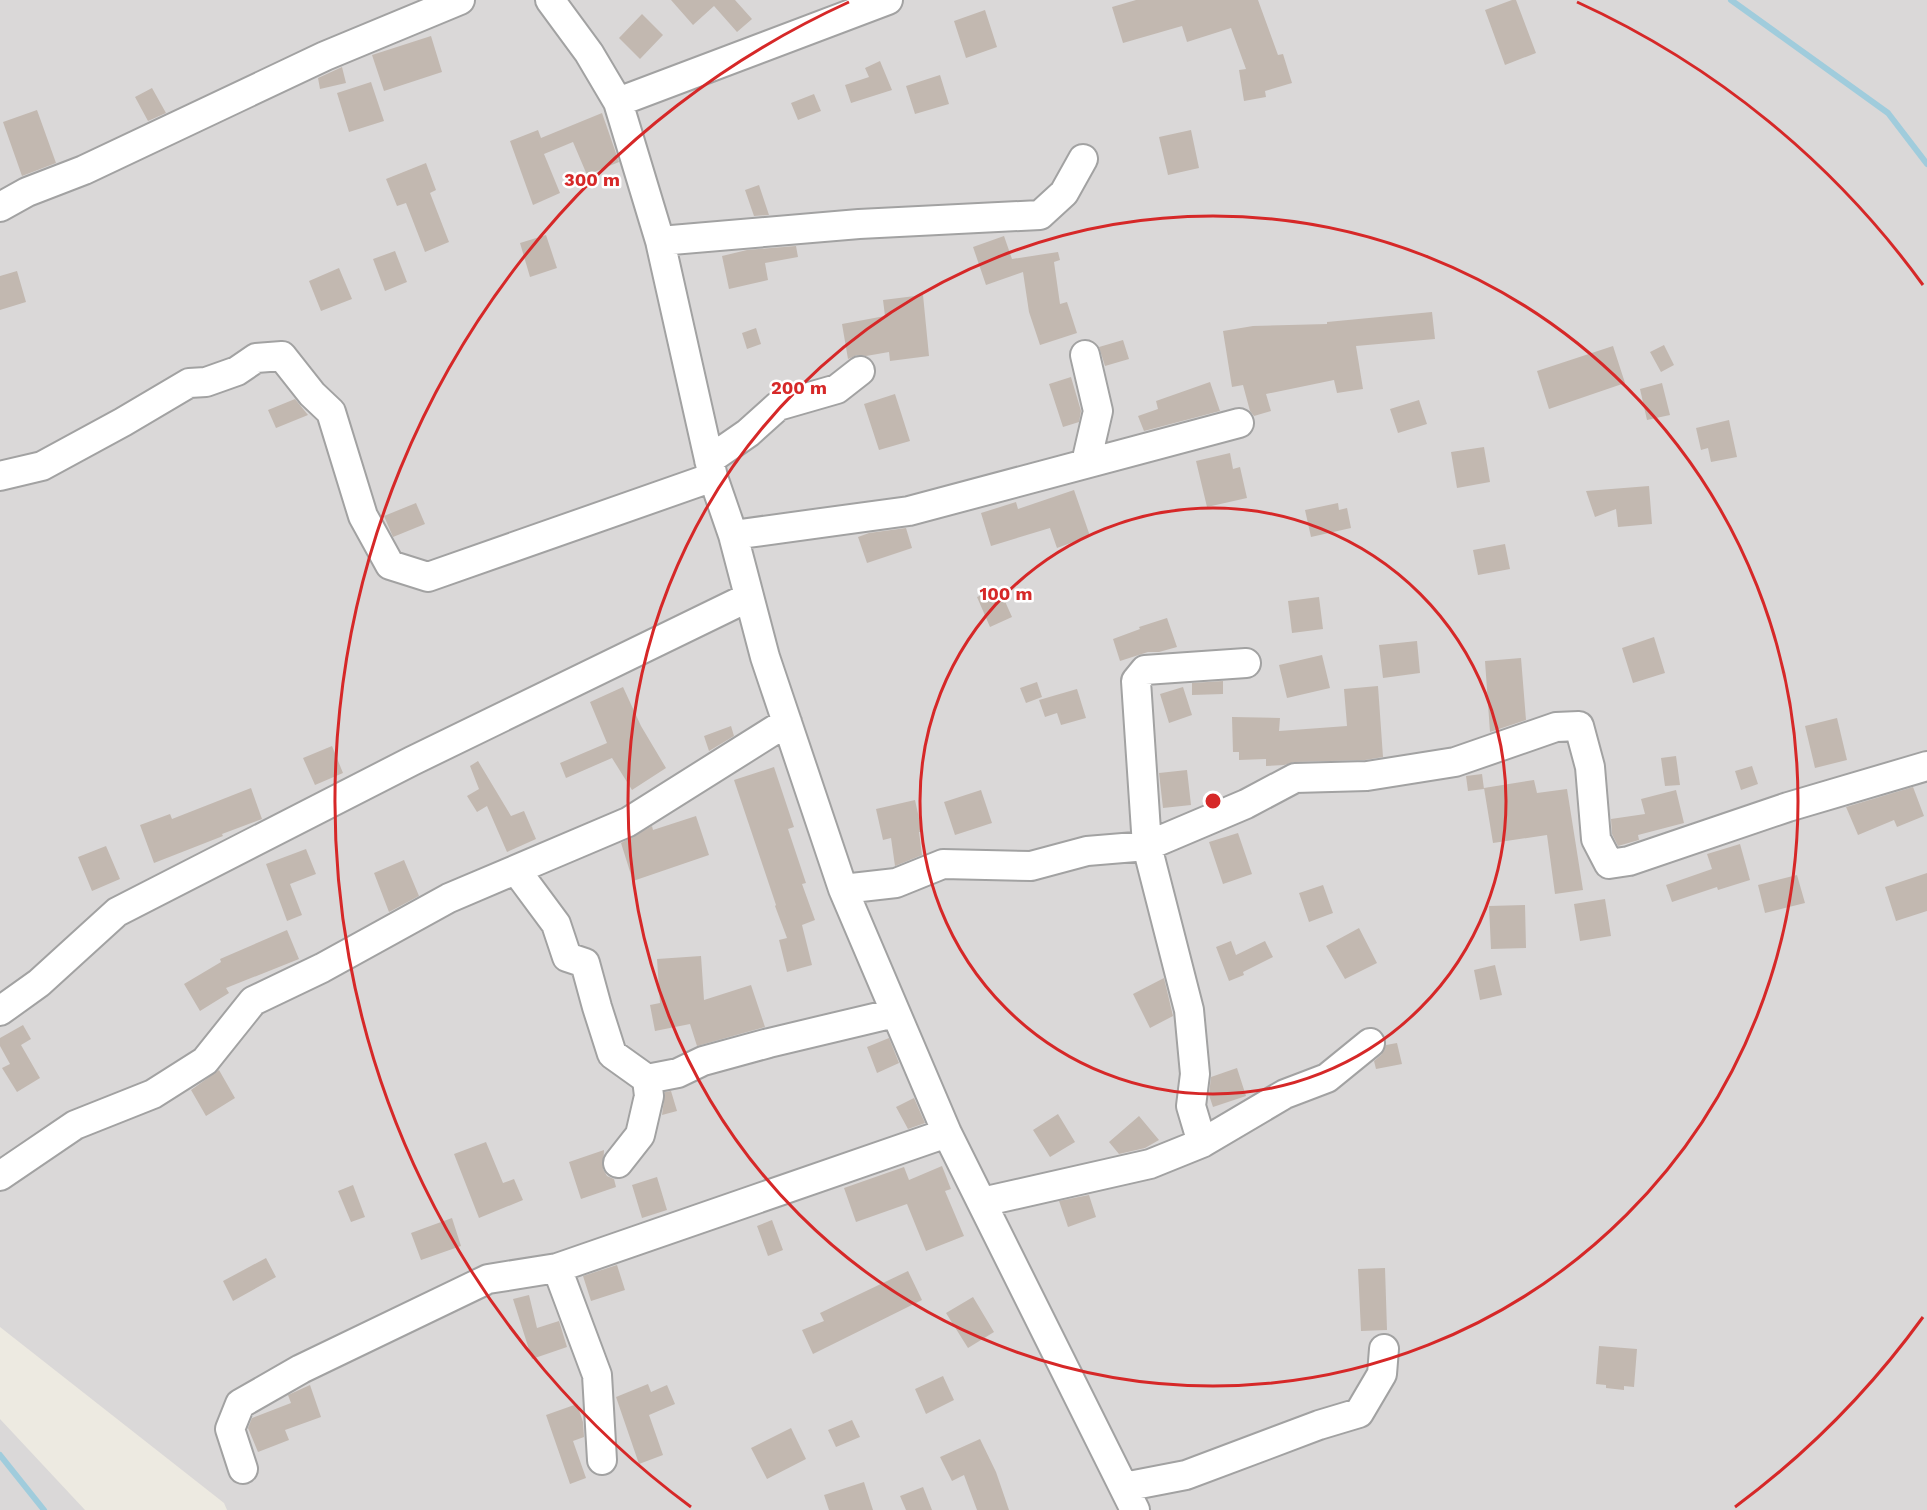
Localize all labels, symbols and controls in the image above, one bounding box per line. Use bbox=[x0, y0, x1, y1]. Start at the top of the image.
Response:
text: 300 m bbox=[564, 169, 620, 190]
text: 200 m bbox=[771, 377, 827, 398]
text: 100 m bbox=[979, 583, 1033, 604]
centre of rings bbox=[1203, 791, 1223, 811]

